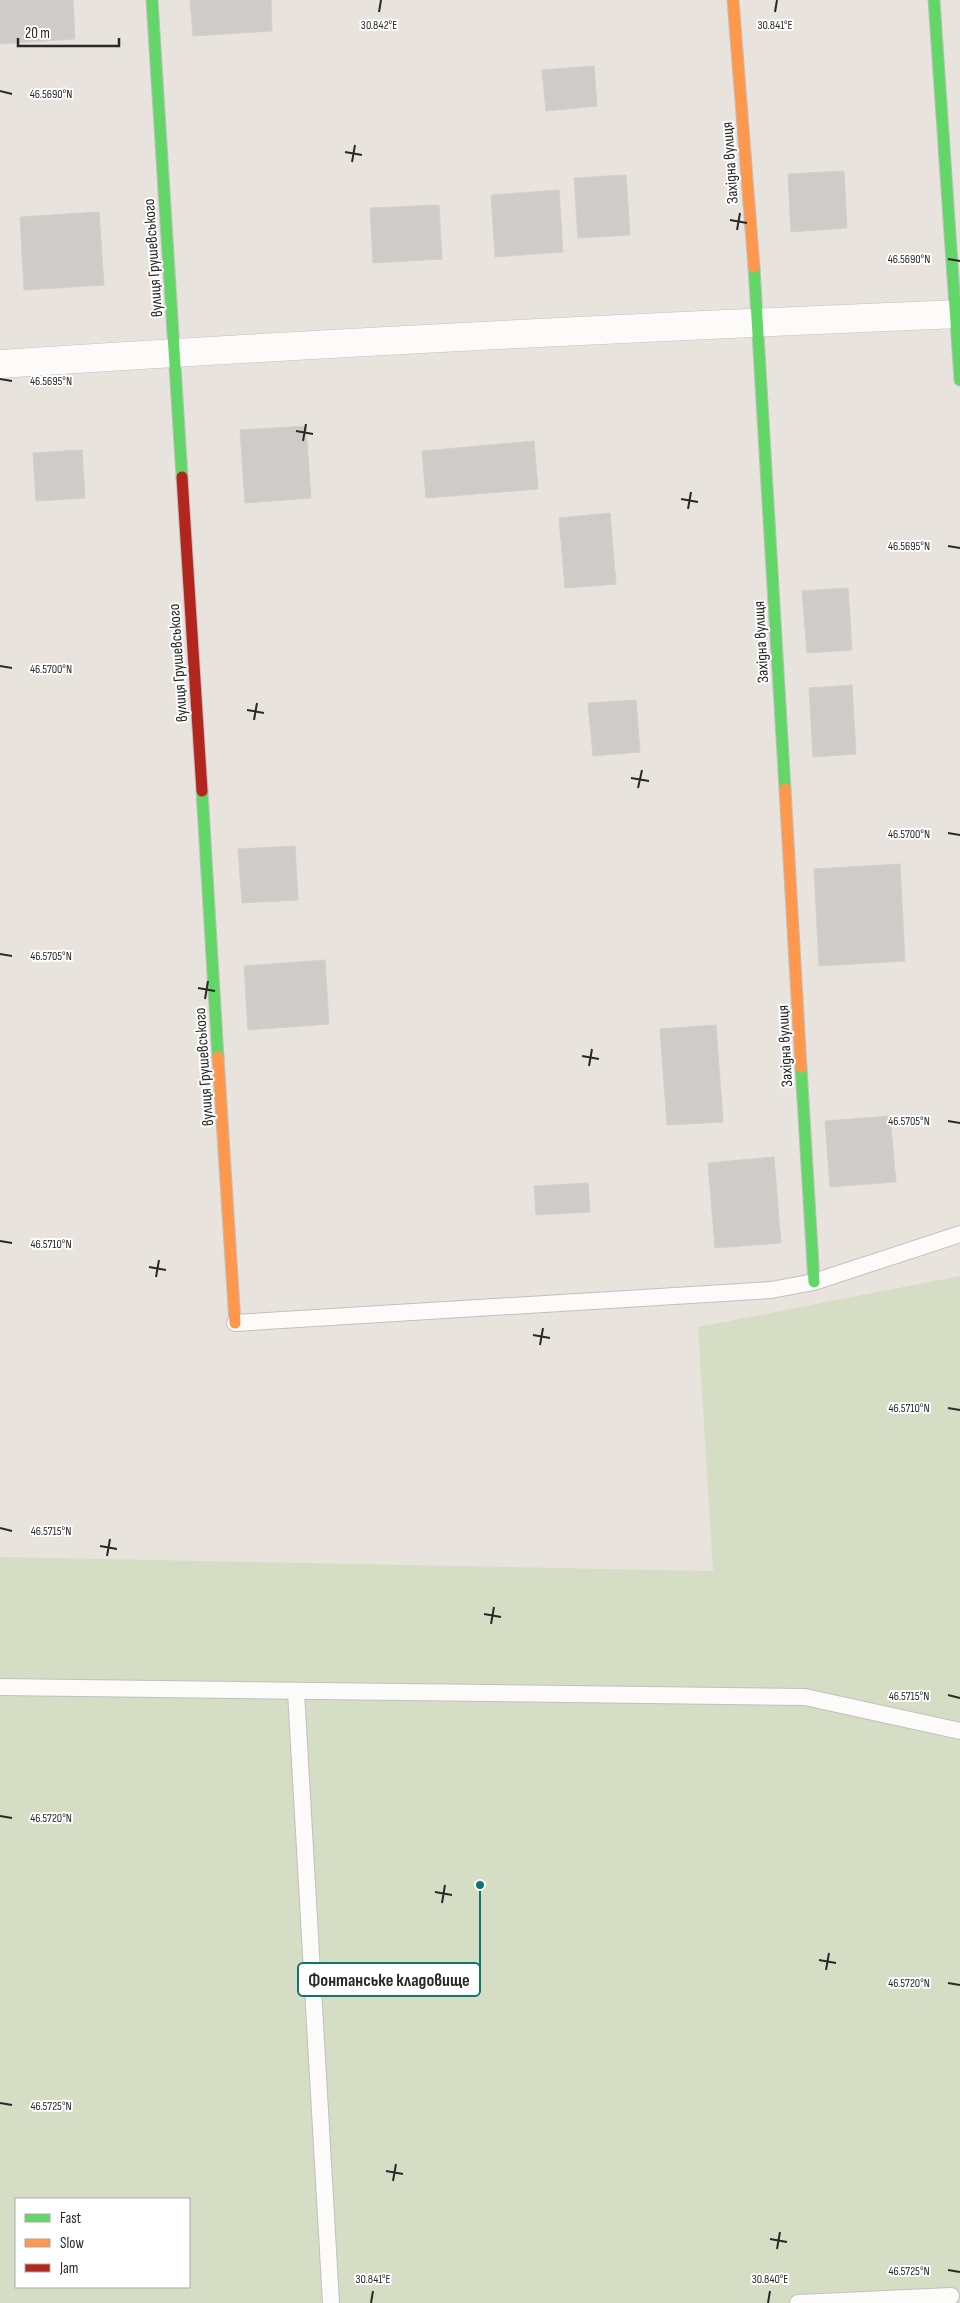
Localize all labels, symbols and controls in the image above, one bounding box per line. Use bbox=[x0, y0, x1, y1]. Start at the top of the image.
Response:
scale bar bbox=[18, 15, 119, 47]
text: 30.842°E bbox=[361, 18, 397, 33]
text: 30.841°E bbox=[758, 18, 793, 33]
text: 20 m bbox=[25, 24, 50, 43]
text: 46.5690°N bbox=[30, 87, 72, 102]
street label: Західна вулиця bbox=[718, 121, 743, 205]
street label: вулиця Грушевського bbox=[140, 198, 167, 318]
text: 46.5690°N bbox=[888, 252, 930, 267]
text: 46.5695°N bbox=[30, 374, 72, 389]
text: 46.5695°N bbox=[888, 539, 930, 554]
street label: Західна вулиця bbox=[750, 600, 773, 683]
street label: вулиця Грушевського bbox=[165, 603, 192, 723]
text: 46.5700°N bbox=[30, 662, 72, 677]
text: 46.5700°N bbox=[888, 827, 930, 842]
text: 46.5705°N bbox=[30, 949, 72, 964]
street label: Західна вулиця bbox=[774, 1004, 797, 1087]
street label: вулиця Грушевського bbox=[191, 1007, 218, 1127]
text: 46.5705°N bbox=[888, 1114, 930, 1129]
text: 46.5710°N bbox=[30, 1237, 72, 1252]
text: 46.5710°N bbox=[888, 1401, 930, 1416]
text: 46.5715°N bbox=[31, 1524, 71, 1539]
text: 46.5715°N bbox=[889, 1689, 929, 1704]
text: 46.5720°N bbox=[30, 1811, 72, 1826]
callout: Фонтанське кладовище bbox=[298, 1963, 480, 1996]
text: Фонтанське кладовище bbox=[308, 1970, 470, 1991]
text: 46.5720°N bbox=[888, 1976, 930, 1991]
text: 46.5725°N bbox=[30, 2099, 72, 2114]
legend bbox=[15, 2198, 190, 2288]
text: Fast bbox=[60, 2209, 82, 2228]
text: Slow bbox=[60, 2234, 84, 2253]
text: Jam bbox=[59, 2259, 78, 2278]
text: 46.5725°N bbox=[888, 2264, 930, 2279]
text: 30.841°E bbox=[356, 2272, 391, 2287]
text: 30.840°E bbox=[752, 2272, 788, 2287]

